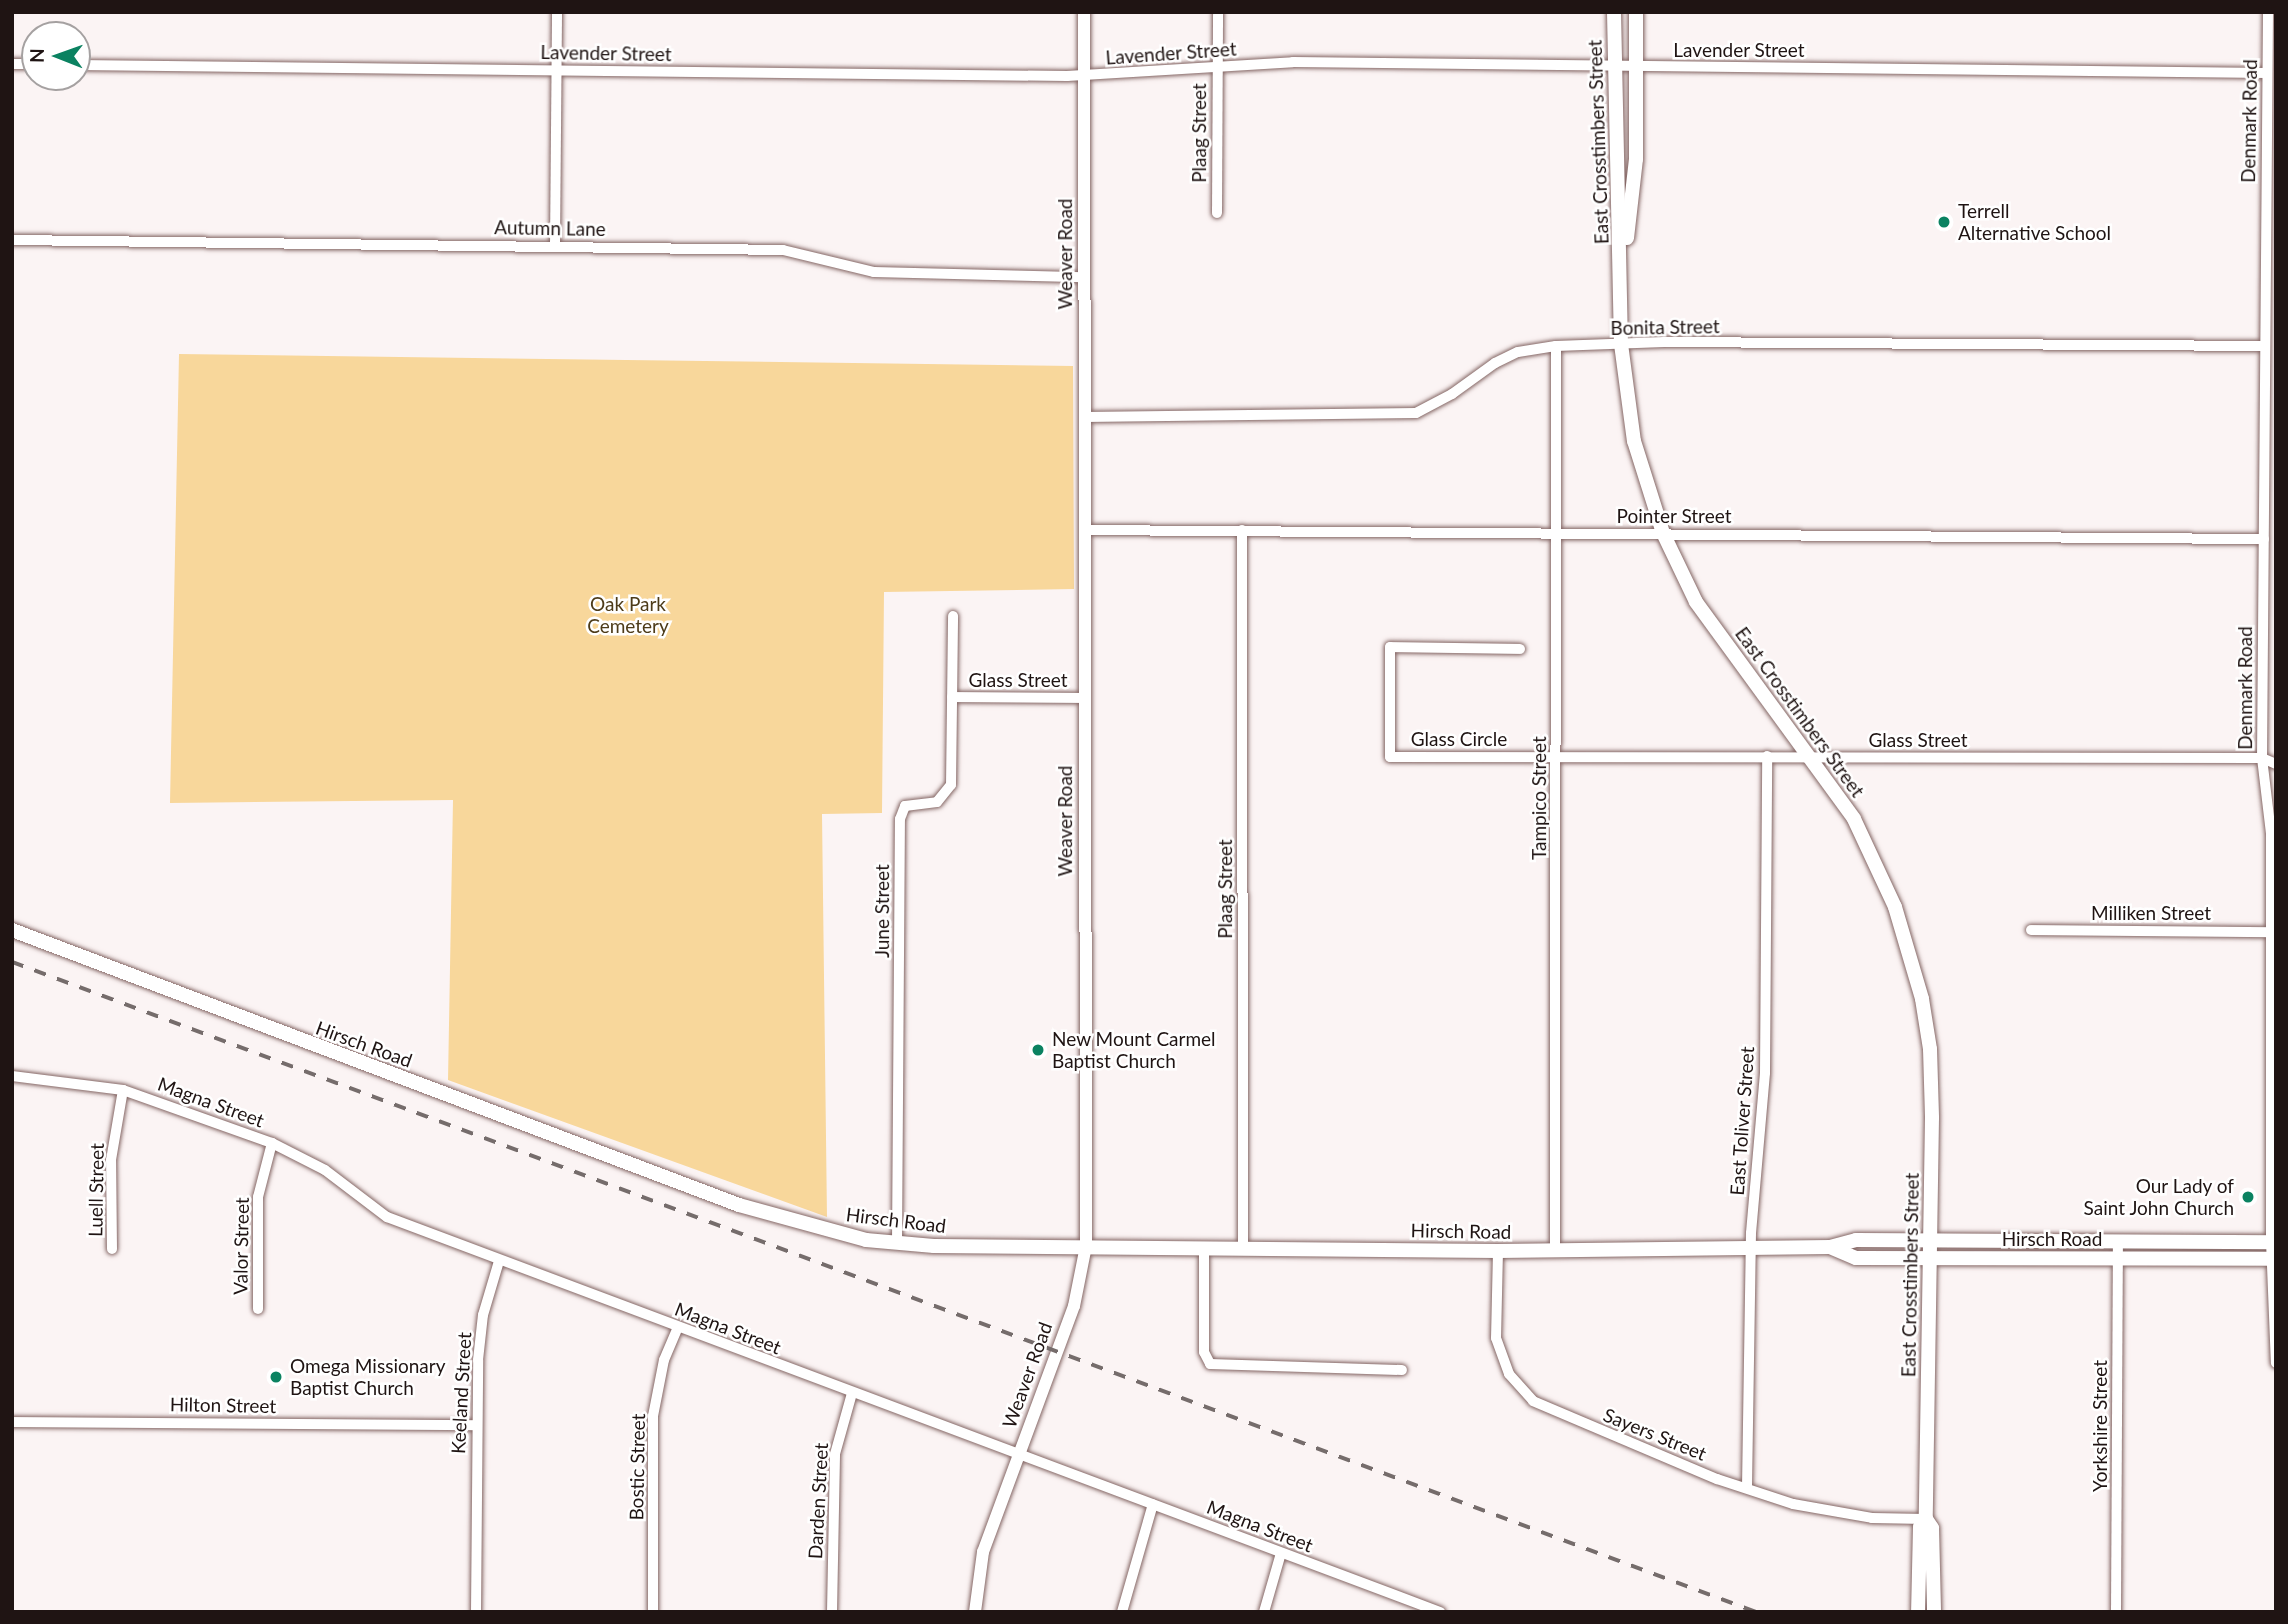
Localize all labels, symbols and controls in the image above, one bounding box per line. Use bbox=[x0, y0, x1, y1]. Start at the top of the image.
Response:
north arrow bbox=[21, 21, 91, 91]
street label: Lavender Street bbox=[1105, 37, 1237, 69]
street label: East Crosstimbers Street bbox=[1583, 39, 1613, 245]
street label: Lavender Street bbox=[1673, 39, 1805, 61]
street label: Lavender Street bbox=[540, 40, 672, 66]
text: N bbox=[25, 48, 48, 63]
street label: Denmark Road bbox=[2237, 59, 2261, 183]
street label: Plaag Street bbox=[1188, 83, 1210, 183]
street label: Weaver Road bbox=[1054, 198, 1076, 310]
place label: Terrell Alternative School bbox=[1958, 200, 2111, 244]
marker: Terrell Alternative School bbox=[1936, 214, 1952, 230]
street label: Autumn Lane bbox=[494, 216, 606, 240]
street label: Bonita Street bbox=[1610, 315, 1720, 339]
street label: Pointer Street bbox=[1616, 505, 1732, 527]
park label: Oak Park Cemetery bbox=[587, 593, 669, 637]
street label: East Crosstimbers Street bbox=[1731, 623, 1869, 801]
street label: Denmark Road bbox=[2234, 626, 2256, 750]
street label: Glass Street bbox=[968, 669, 1068, 691]
street label: Glass Circle bbox=[1411, 728, 1507, 750]
street label: Glass Street bbox=[1868, 729, 1968, 751]
street label: Tampico Street bbox=[1528, 736, 1550, 860]
street label: Weaver Road bbox=[1054, 765, 1076, 877]
street label: Plaag Street bbox=[1214, 839, 1236, 939]
street label: June Street bbox=[871, 864, 893, 958]
street label: Milliken Street bbox=[2091, 902, 2211, 924]
street label: Hirsch Road bbox=[313, 1016, 415, 1072]
place label: New Mount Carmel Baptist Church bbox=[1052, 1028, 1216, 1072]
marker: New Mount Carmel Baptist Church bbox=[1030, 1042, 1046, 1058]
street label: East Toliver Street bbox=[1725, 1045, 1759, 1197]
street label: Magna Street bbox=[155, 1072, 267, 1132]
street label: Luell Street bbox=[84, 1143, 108, 1237]
street label: East Crosstimbers Street bbox=[1897, 1173, 1923, 1377]
place label: Our Lady of Saint John Church bbox=[2083, 1175, 2234, 1219]
marker: Our Lady of Saint John Church bbox=[2240, 1189, 2256, 1205]
street label: Valor Street bbox=[229, 1197, 253, 1295]
street label: Hirsch Road bbox=[845, 1203, 947, 1237]
street label: Hirsch Road bbox=[1410, 1219, 1512, 1243]
street label: Hirsch Road bbox=[2002, 1228, 2102, 1250]
street label: Magna Street bbox=[672, 1297, 784, 1359]
street label: Weaver Road bbox=[997, 1319, 1057, 1431]
street label: Keeland Street bbox=[446, 1331, 476, 1455]
place label: Omega Missionary Baptist Church bbox=[290, 1355, 445, 1399]
street label: Yorkshire Street bbox=[2089, 1360, 2111, 1492]
marker: Omega Missionary Baptist Church bbox=[268, 1369, 284, 1385]
street label: Hilton Street bbox=[170, 1393, 276, 1417]
street label: Sayers Street bbox=[1600, 1403, 1710, 1465]
street label: Bostic Street bbox=[625, 1413, 649, 1521]
street label: Darden Street bbox=[804, 1442, 832, 1560]
street label: Magna Street bbox=[1204, 1495, 1316, 1557]

